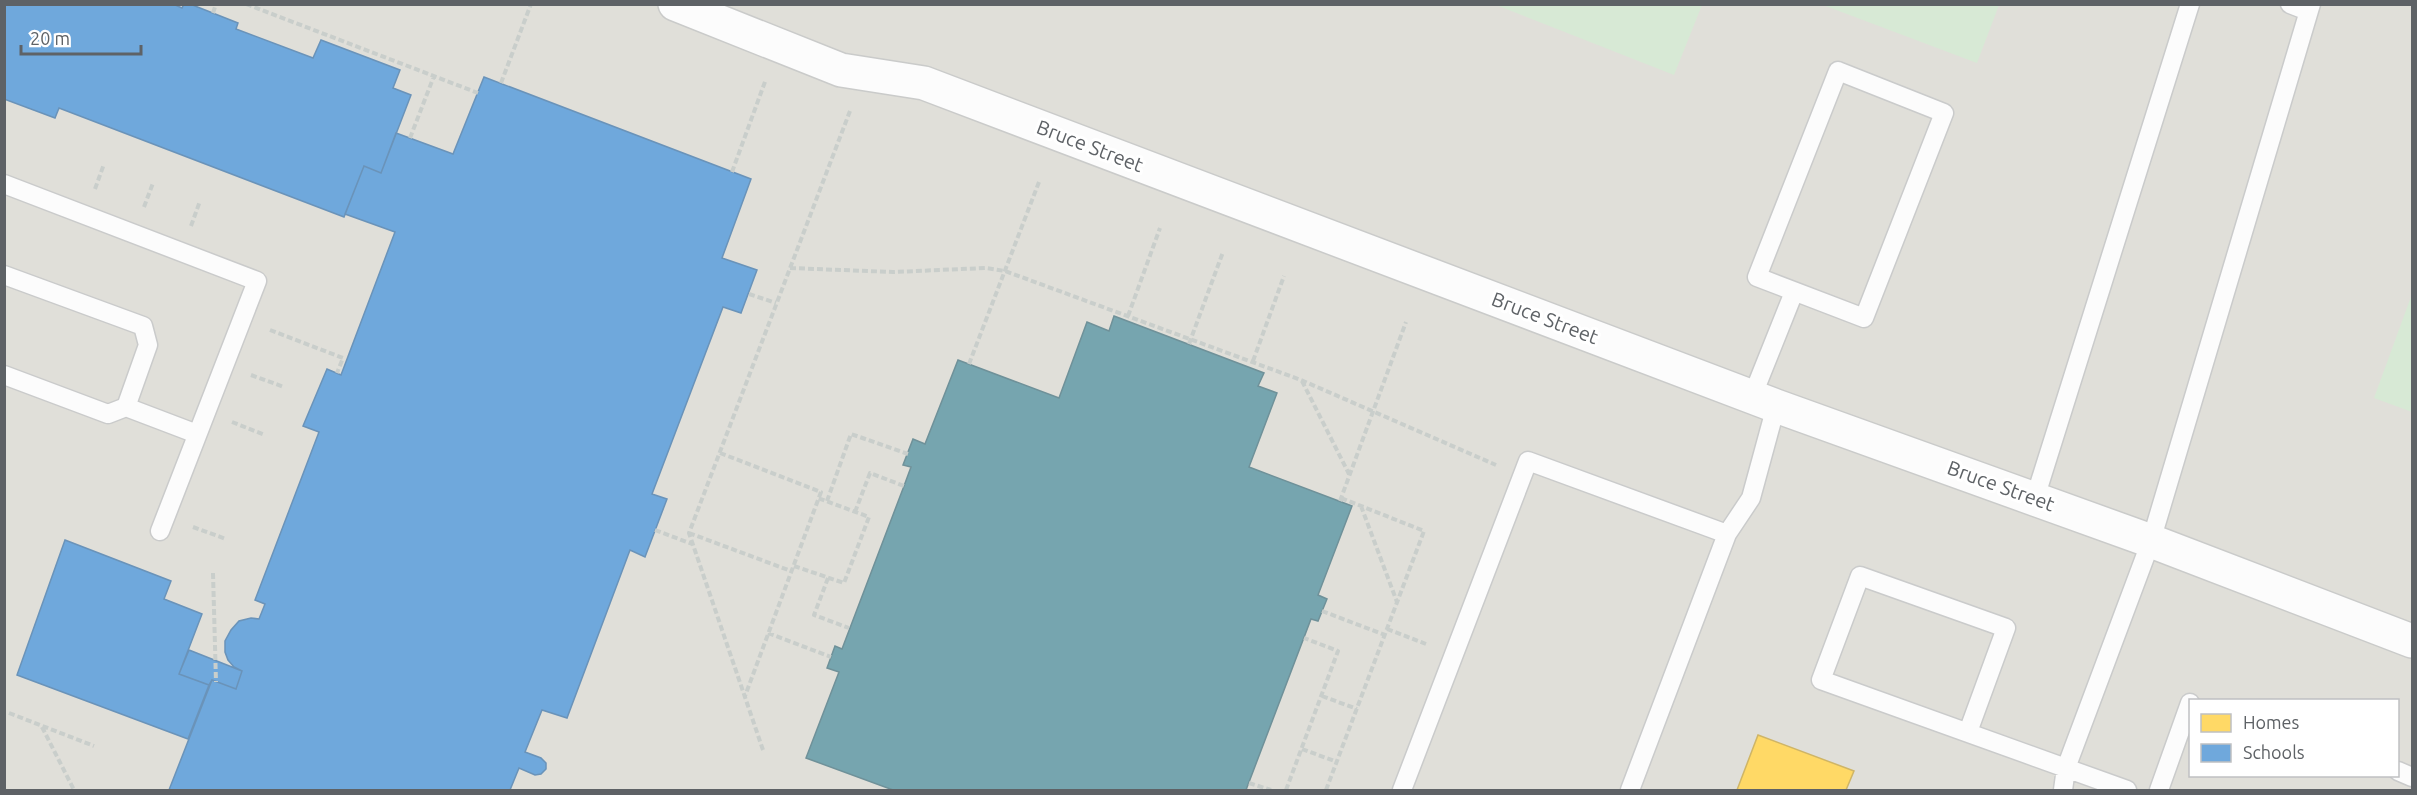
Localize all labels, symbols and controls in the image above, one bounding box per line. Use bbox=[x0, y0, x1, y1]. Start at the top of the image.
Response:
scale bar bbox=[21, 18, 141, 56]
text: 20 m bbox=[30, 28, 70, 48]
street label: Bruce Street bbox=[1034, 115, 1147, 176]
street label: Bruce Street bbox=[1489, 287, 1602, 348]
street label: Bruce Street bbox=[1944, 456, 2058, 516]
legend bbox=[2189, 699, 2399, 777]
text: Homes bbox=[2243, 712, 2300, 732]
text: Schools bbox=[2243, 742, 2305, 762]

